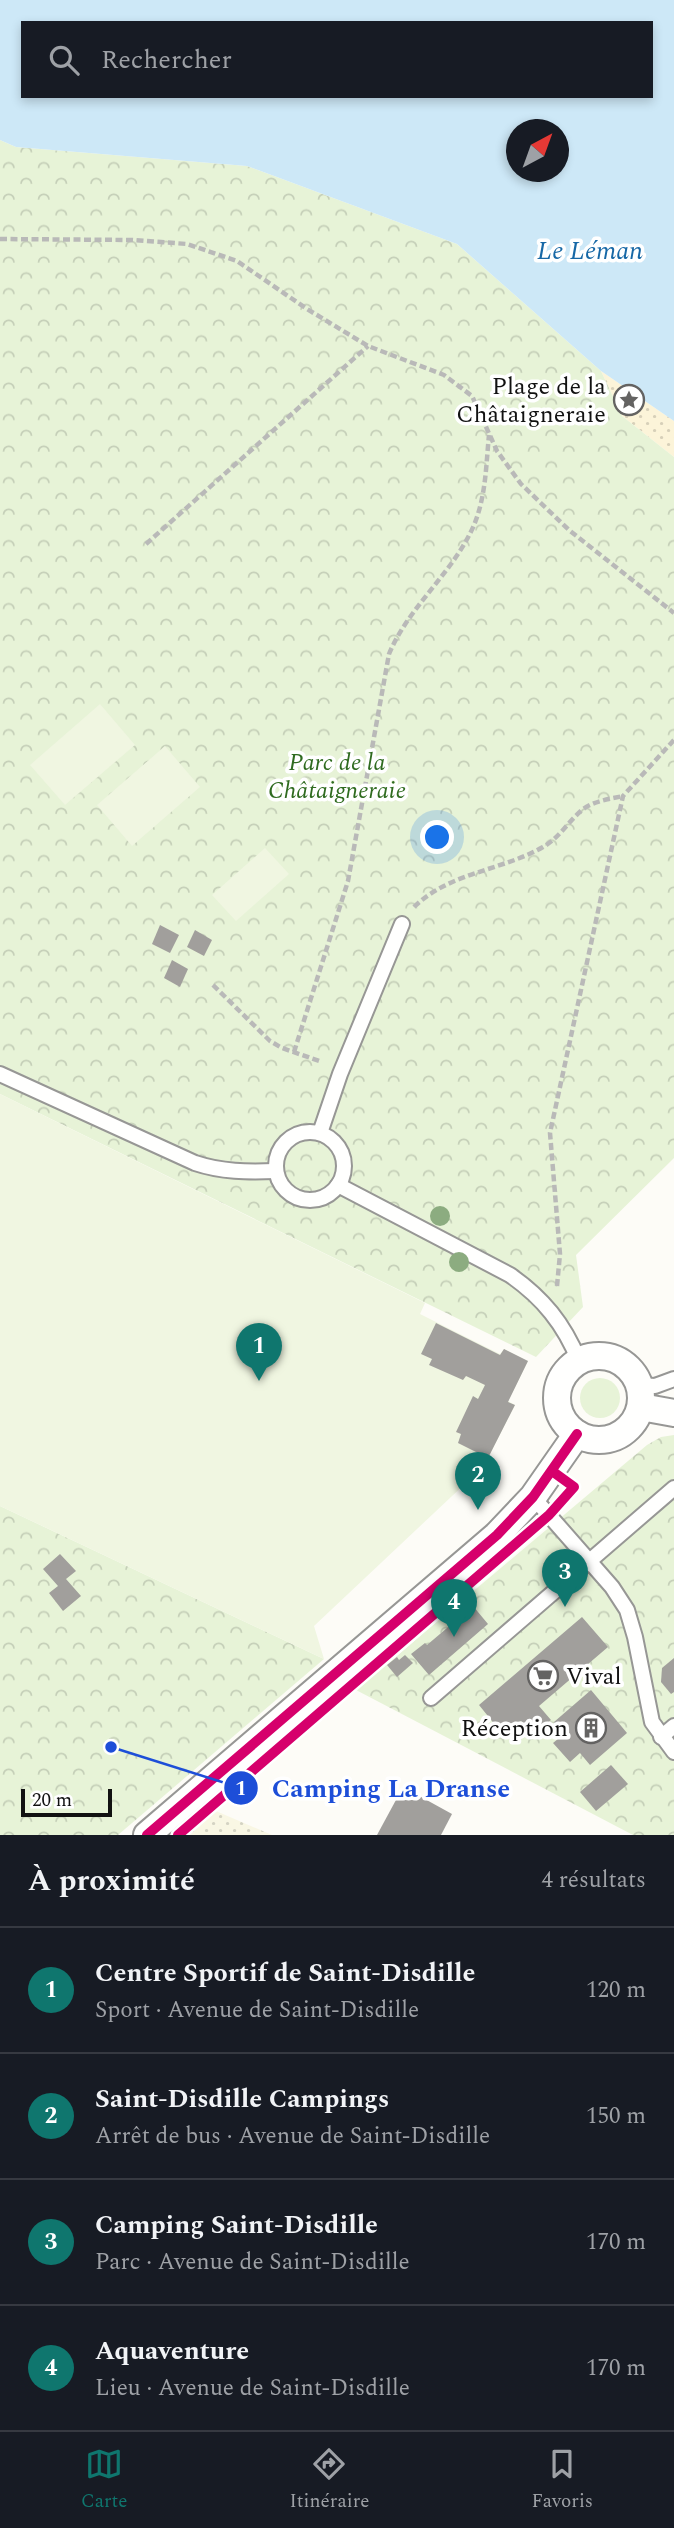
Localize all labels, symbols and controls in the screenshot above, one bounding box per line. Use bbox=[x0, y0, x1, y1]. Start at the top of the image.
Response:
search box bbox=[21, 21, 653, 98]
text: Rechercher bbox=[101, 40, 232, 80]
icon: search bbox=[45, 41, 83, 79]
north arrow bbox=[506, 119, 569, 182]
water label: Le Léman bbox=[537, 231, 643, 271]
place label: Plage de la Châtaigneraie bbox=[456, 369, 606, 433]
place icon: Plage de la Châtaigneraie bbox=[612, 383, 646, 417]
park label: Parc de la Châtaigneraie bbox=[268, 745, 406, 809]
your location bbox=[420, 820, 454, 854]
pin: 1 bbox=[236, 1323, 282, 1381]
pin: 2 bbox=[455, 1452, 501, 1510]
pin: 3 bbox=[542, 1549, 588, 1607]
pin: 4 bbox=[431, 1579, 477, 1637]
supermarket icon: Vival bbox=[526, 1659, 560, 1693]
place label: Vival bbox=[566, 1659, 621, 1695]
place label: Réception bbox=[461, 1711, 568, 1747]
building icon: Réception bbox=[574, 1711, 608, 1745]
callout: Camping La Dranse bbox=[223, 1764, 525, 1811]
text: Camping La Dranse bbox=[272, 1769, 510, 1809]
text: 1 bbox=[235, 1773, 247, 1805]
scale bar bbox=[21, 1786, 112, 1818]
text: 20 m bbox=[32, 1786, 72, 1815]
text: À proximité bbox=[28, 1858, 195, 1904]
text: 4 résultats bbox=[541, 1863, 646, 1898]
text: Centre Sportif de Saint-Disdille bbox=[95, 1953, 475, 1993]
text: 1 bbox=[45, 1973, 57, 2008]
text: 120 m bbox=[586, 1973, 646, 2008]
text: Sport · Avenue de Saint-Disdille bbox=[95, 1993, 419, 2028]
text: Saint-Disdille Campings bbox=[95, 2079, 389, 2119]
text: 2 bbox=[45, 2099, 57, 2134]
text: 150 m bbox=[586, 2099, 646, 2134]
text: Arrêt de bus · Avenue de Saint-Disdille bbox=[95, 2119, 490, 2154]
text: Camping Saint-Disdille bbox=[95, 2205, 378, 2245]
text: 3 bbox=[45, 2225, 57, 2260]
text: 170 m bbox=[586, 2225, 646, 2260]
text: Parc · Avenue de Saint-Disdille bbox=[95, 2245, 410, 2280]
text: Aquaventure bbox=[95, 2331, 249, 2371]
text: 4 bbox=[45, 2351, 57, 2386]
text: 170 m bbox=[586, 2351, 646, 2386]
text: Lieu · Avenue de Saint-Disdille bbox=[95, 2371, 410, 2406]
tab: Carte bbox=[81, 2445, 128, 2516]
tab: Itinéraire bbox=[289, 2445, 369, 2516]
tab: Favoris bbox=[531, 2445, 593, 2516]

